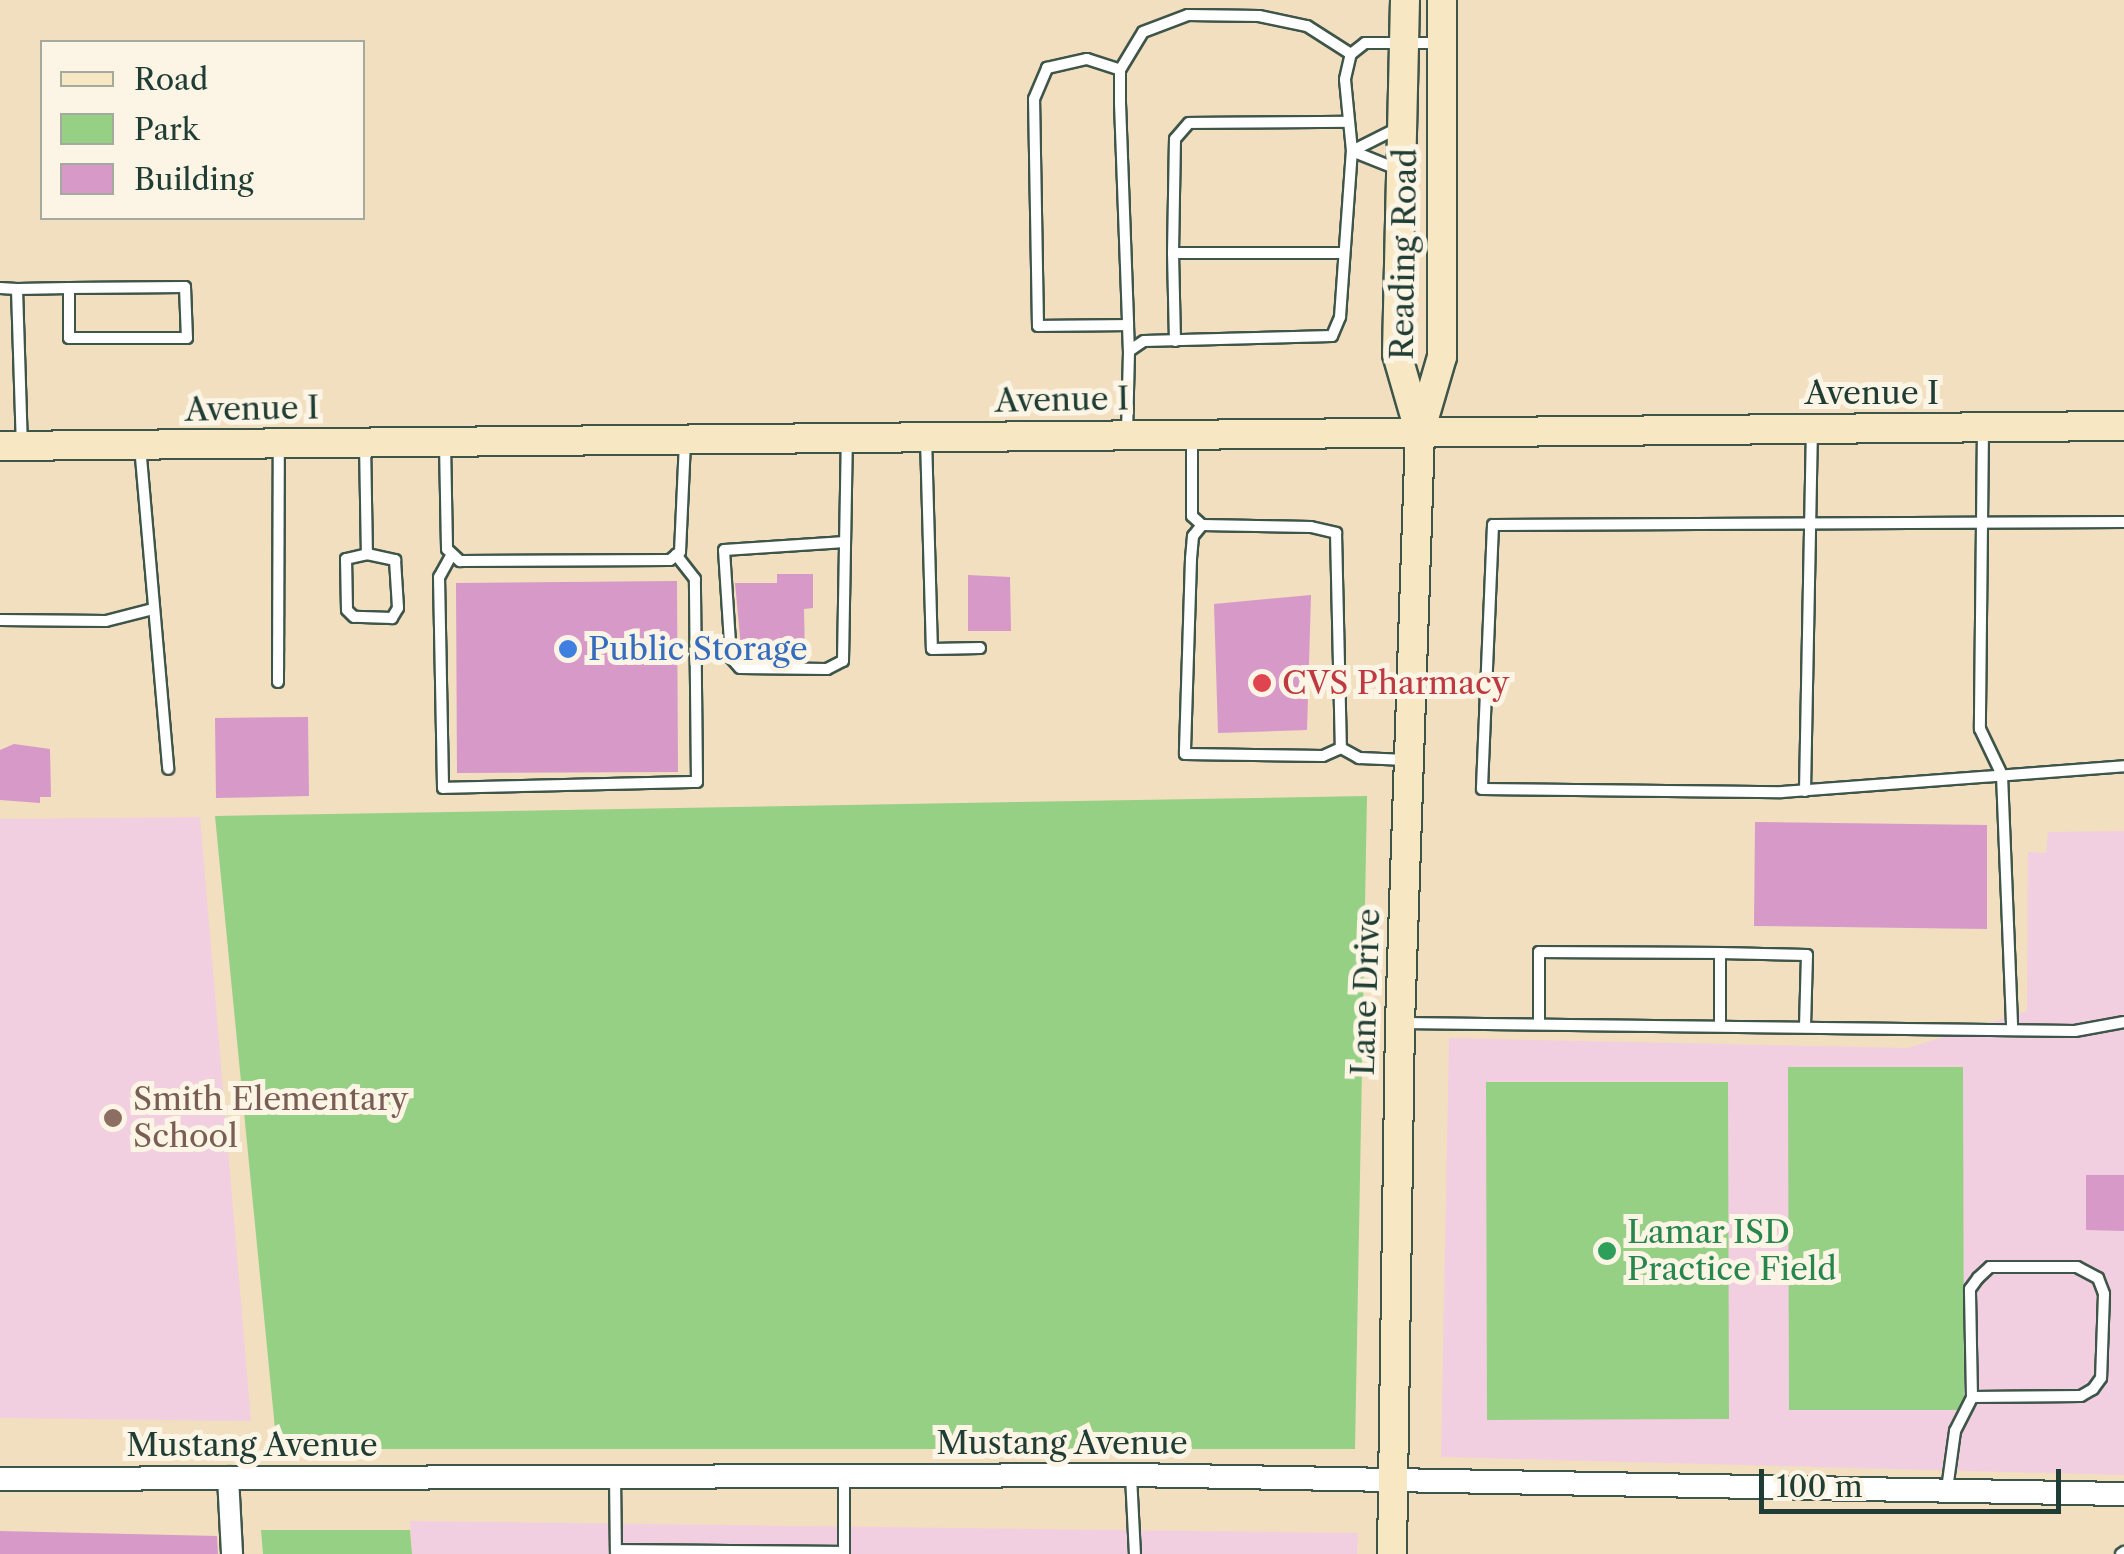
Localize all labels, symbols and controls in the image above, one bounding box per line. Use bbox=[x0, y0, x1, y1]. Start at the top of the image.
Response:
legend bbox=[40, 40, 365, 220]
text: Road bbox=[134, 61, 208, 98]
text: Park bbox=[134, 111, 199, 148]
street label: Reading Road bbox=[1383, 148, 1425, 360]
text: Building bbox=[134, 161, 254, 198]
street label: Avenue I bbox=[1805, 374, 1939, 412]
street label: Avenue I bbox=[995, 380, 1129, 420]
street label: Avenue I bbox=[185, 389, 319, 429]
place label: Public Storage bbox=[588, 630, 808, 668]
marker: Public Storage bbox=[557, 638, 579, 660]
place label: CVS Pharmacy bbox=[1282, 664, 1509, 702]
marker: CVS Pharmacy bbox=[1251, 672, 1273, 694]
street label: Lane Drive bbox=[1344, 908, 1388, 1076]
place label: Smith Elementary School bbox=[133, 1081, 408, 1156]
marker: Smith Elementary School bbox=[102, 1107, 124, 1129]
place label: Lamar ISD Practice Field bbox=[1627, 1214, 1837, 1289]
marker: Lamar ISD Practice Field bbox=[1596, 1240, 1618, 1262]
street label: Mustang Avenue bbox=[936, 1424, 1188, 1462]
street label: Mustang Avenue bbox=[126, 1426, 378, 1464]
scale bar bbox=[1764, 1449, 2066, 1511]
text: 100 m bbox=[1776, 1468, 1863, 1505]

